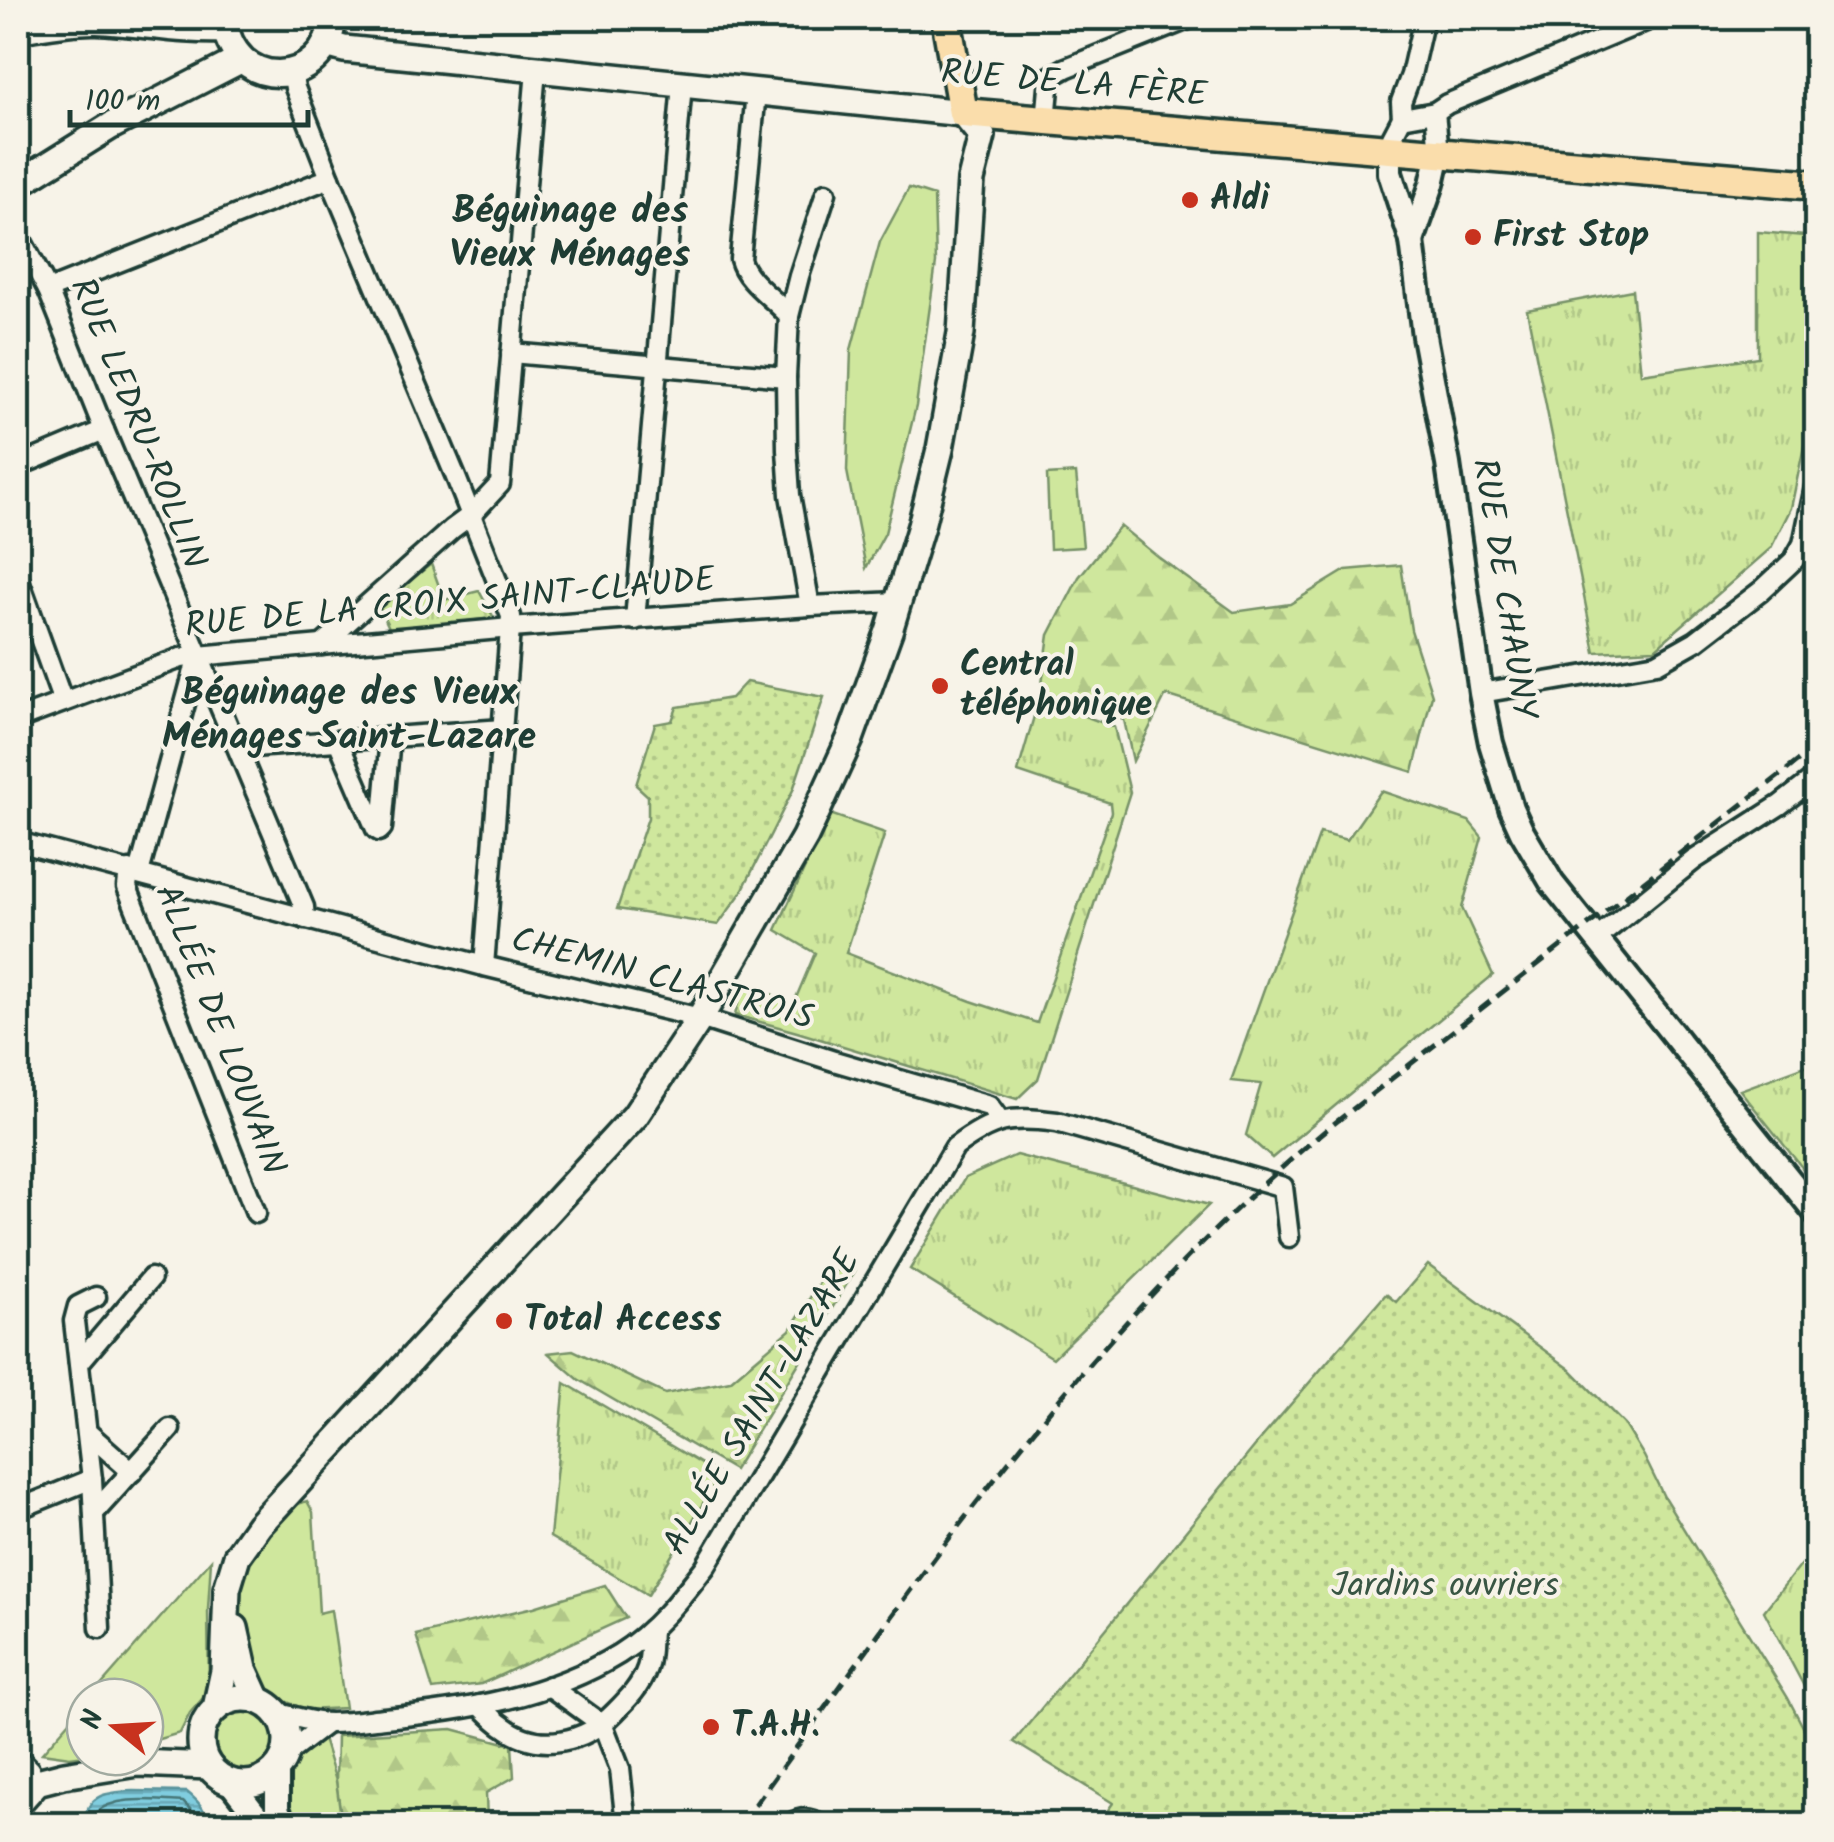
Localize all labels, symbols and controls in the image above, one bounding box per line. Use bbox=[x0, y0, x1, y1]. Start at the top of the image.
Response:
street label: RUE DE LA FÈRE bbox=[939, 45, 1211, 125]
scale bar bbox=[70, 65, 308, 127]
text: 100 m bbox=[85, 78, 160, 126]
place label: Aldi bbox=[1210, 172, 1270, 228]
district label: Béguinage des Vieux Ménages bbox=[450, 182, 691, 286]
marker: Aldi bbox=[1179, 189, 1201, 211]
place label: First Stop bbox=[1493, 209, 1649, 265]
marker: First Stop bbox=[1462, 226, 1484, 248]
street label: RUE LEDRU-ROLLIN bbox=[53, 270, 221, 578]
street label: RUE DE CHAUNY bbox=[1455, 455, 1552, 725]
street label: RUE DE LA CROIX SAINT-CLAUDE bbox=[183, 553, 719, 655]
place label: Central téléphonique bbox=[960, 638, 1152, 734]
district label: Béguinage des Vieux Ménages Saint-Lazare bbox=[162, 664, 536, 768]
marker: Central téléphonique bbox=[929, 675, 951, 697]
street label: ALLÉE DE LOUVAIN bbox=[138, 876, 300, 1184]
street label: CHEMIN CLASTROIS bbox=[505, 913, 819, 1047]
street label: ALLÉE SAINT-LAZARE bbox=[649, 1238, 877, 1567]
place label: Total Access bbox=[524, 1293, 721, 1349]
marker: Total Access bbox=[493, 1310, 515, 1332]
park label: Jardins ouvriers bbox=[1331, 1559, 1559, 1615]
north arrow bbox=[65, 1677, 165, 1777]
place label: T.A.H. bbox=[731, 1699, 820, 1755]
text: N bbox=[69, 1704, 118, 1735]
marker: T.A.H. bbox=[700, 1716, 722, 1738]

